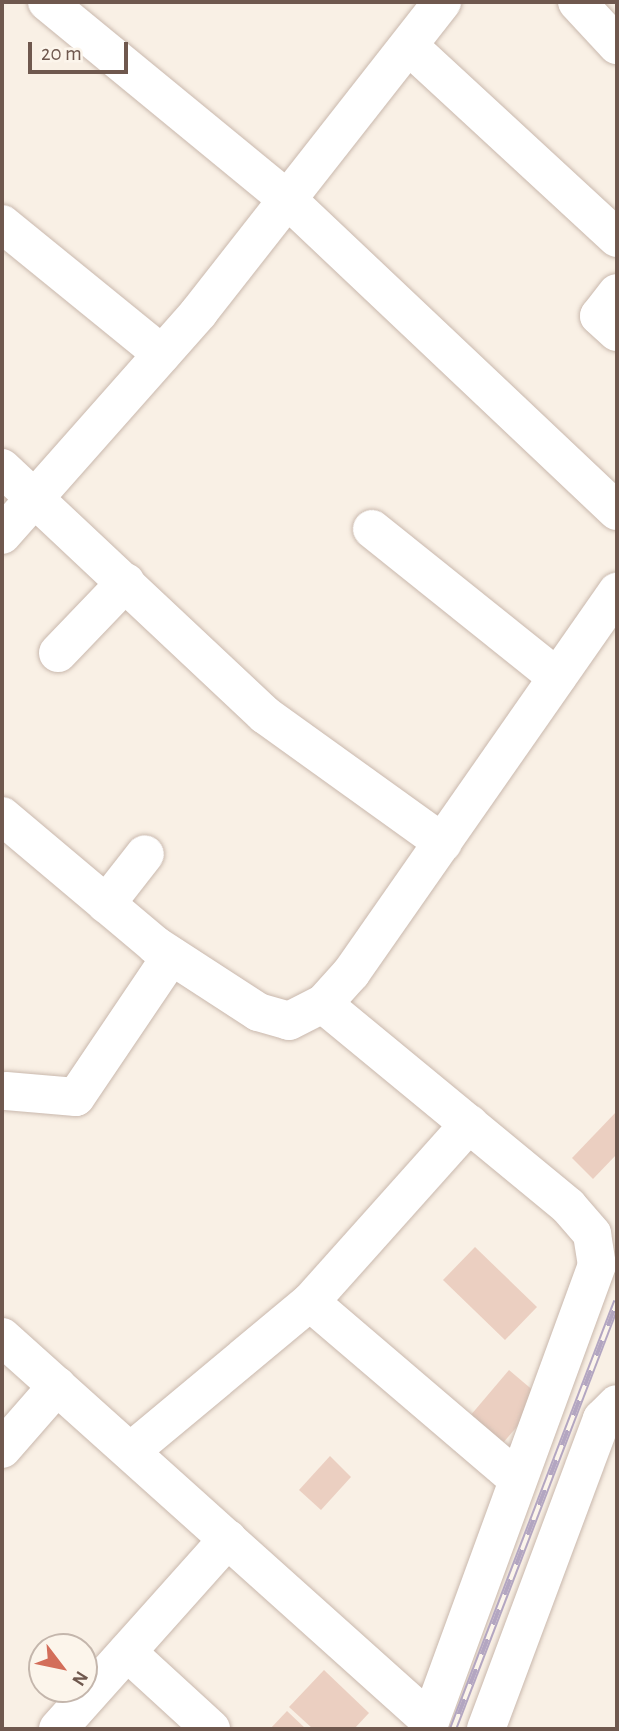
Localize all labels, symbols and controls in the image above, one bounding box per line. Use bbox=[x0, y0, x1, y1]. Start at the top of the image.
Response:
scale bar bbox=[32, 28, 131, 72]
text: 20 m bbox=[41, 43, 82, 64]
north arrow bbox=[28, 1633, 98, 1703]
text: N bbox=[68, 1668, 91, 1689]

